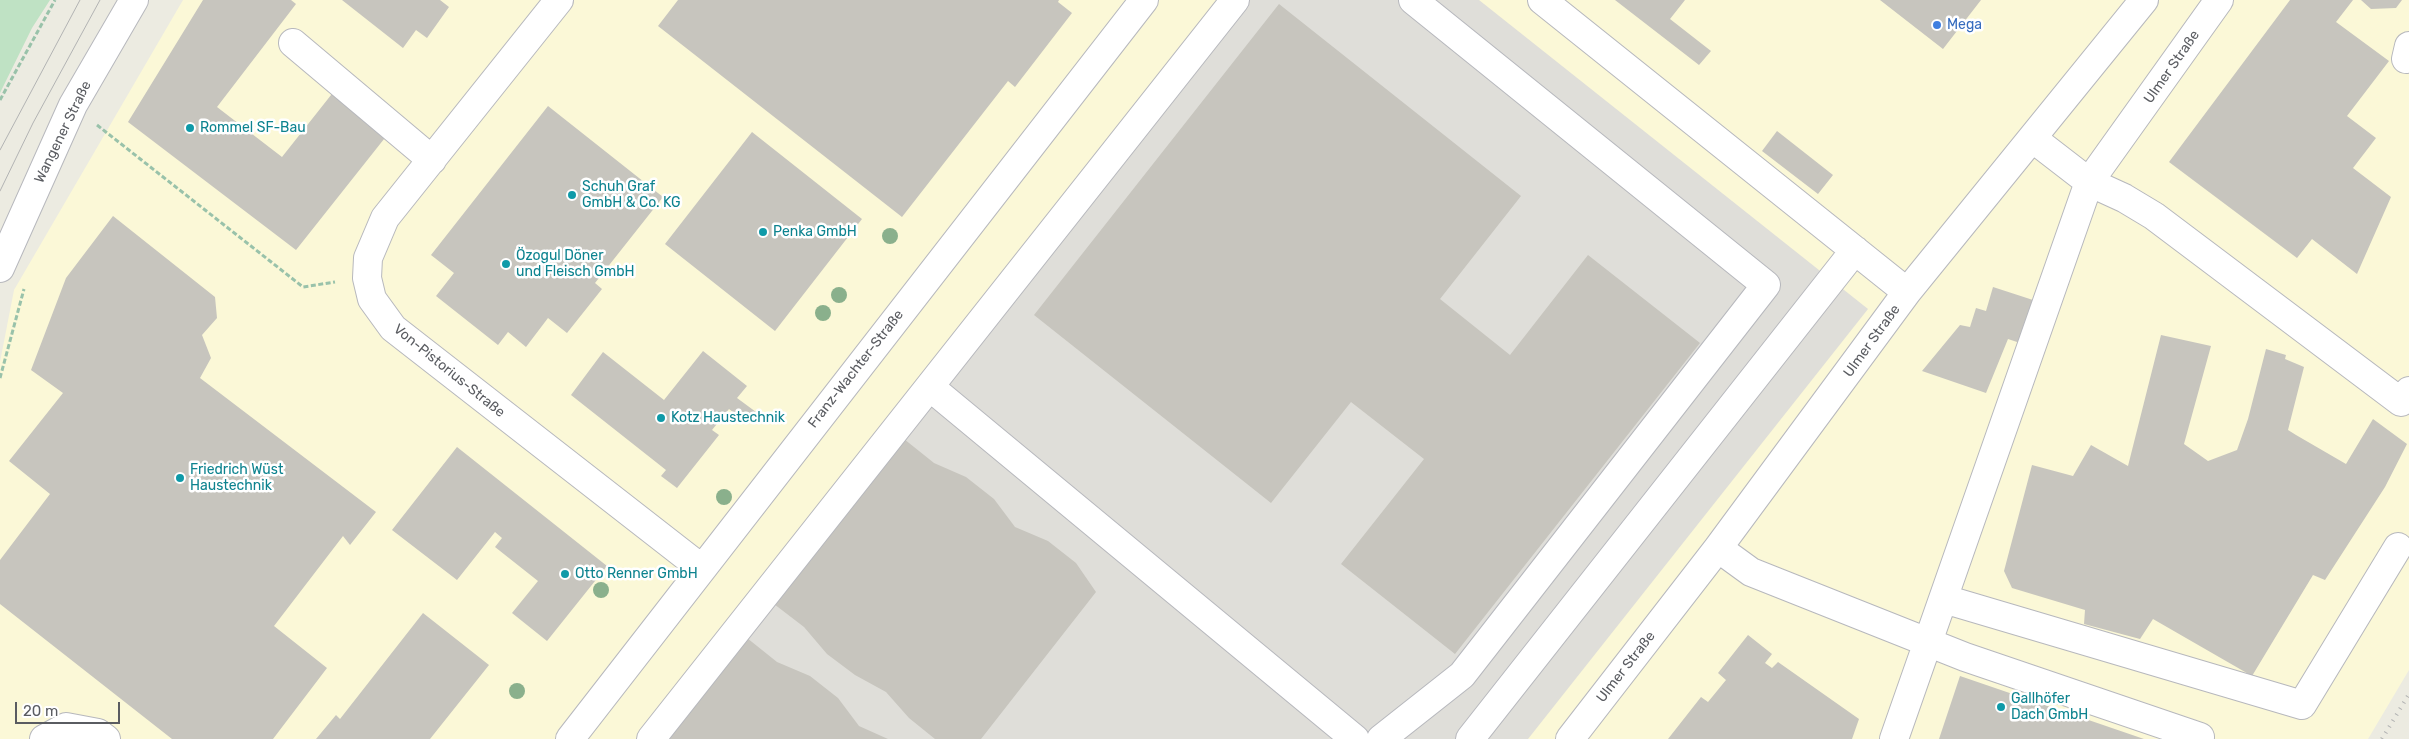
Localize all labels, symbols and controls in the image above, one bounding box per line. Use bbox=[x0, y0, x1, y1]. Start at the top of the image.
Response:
place label: Mega bbox=[1947, 17, 1982, 33]
marker: Mega bbox=[1931, 19, 1943, 31]
street label: Ulmer Straße bbox=[2141, 27, 2203, 107]
street label: Wangener Straße bbox=[31, 78, 95, 186]
place label: Rommel SF-Bau bbox=[200, 120, 306, 136]
marker: Rommel SF-Bau bbox=[184, 122, 196, 134]
place label: Schuh Graf GmbH & Co. KG bbox=[582, 179, 681, 212]
marker: Schuh Graf GmbH & Co. KG bbox=[566, 189, 578, 201]
place label: Penka GmbH bbox=[773, 224, 857, 240]
marker: Penka GmbH bbox=[757, 226, 769, 238]
place label: Özogul Döner und Fleisch GmbH bbox=[516, 248, 635, 280]
marker: Özogul Döner und Fleisch GmbH bbox=[500, 258, 512, 270]
street label: Ulmer Straße bbox=[1840, 301, 1904, 381]
street label: Franz-Wachter-Straße bbox=[805, 307, 907, 431]
street label: Von-Pistorius-Straße bbox=[390, 321, 508, 421]
place label: Kotz Haustechnik bbox=[671, 410, 785, 426]
marker: Kotz Haustechnik bbox=[655, 412, 667, 424]
place label: Friedrich Wüst Haustechnik bbox=[190, 462, 283, 494]
marker: Friedrich Wüst Haustechnik bbox=[174, 472, 186, 484]
place label: Otto Renner GmbH bbox=[575, 566, 698, 582]
marker: Otto Renner GmbH bbox=[559, 568, 571, 580]
street label: Ulmer Straße bbox=[1593, 628, 1659, 706]
place label: Gallhöfer Dach GmbH bbox=[2011, 691, 2088, 724]
scale bar bbox=[18, 692, 122, 724]
marker: Gallhöfer Dach GmbH bbox=[1995, 701, 2007, 713]
text: 20 m bbox=[23, 702, 58, 720]

